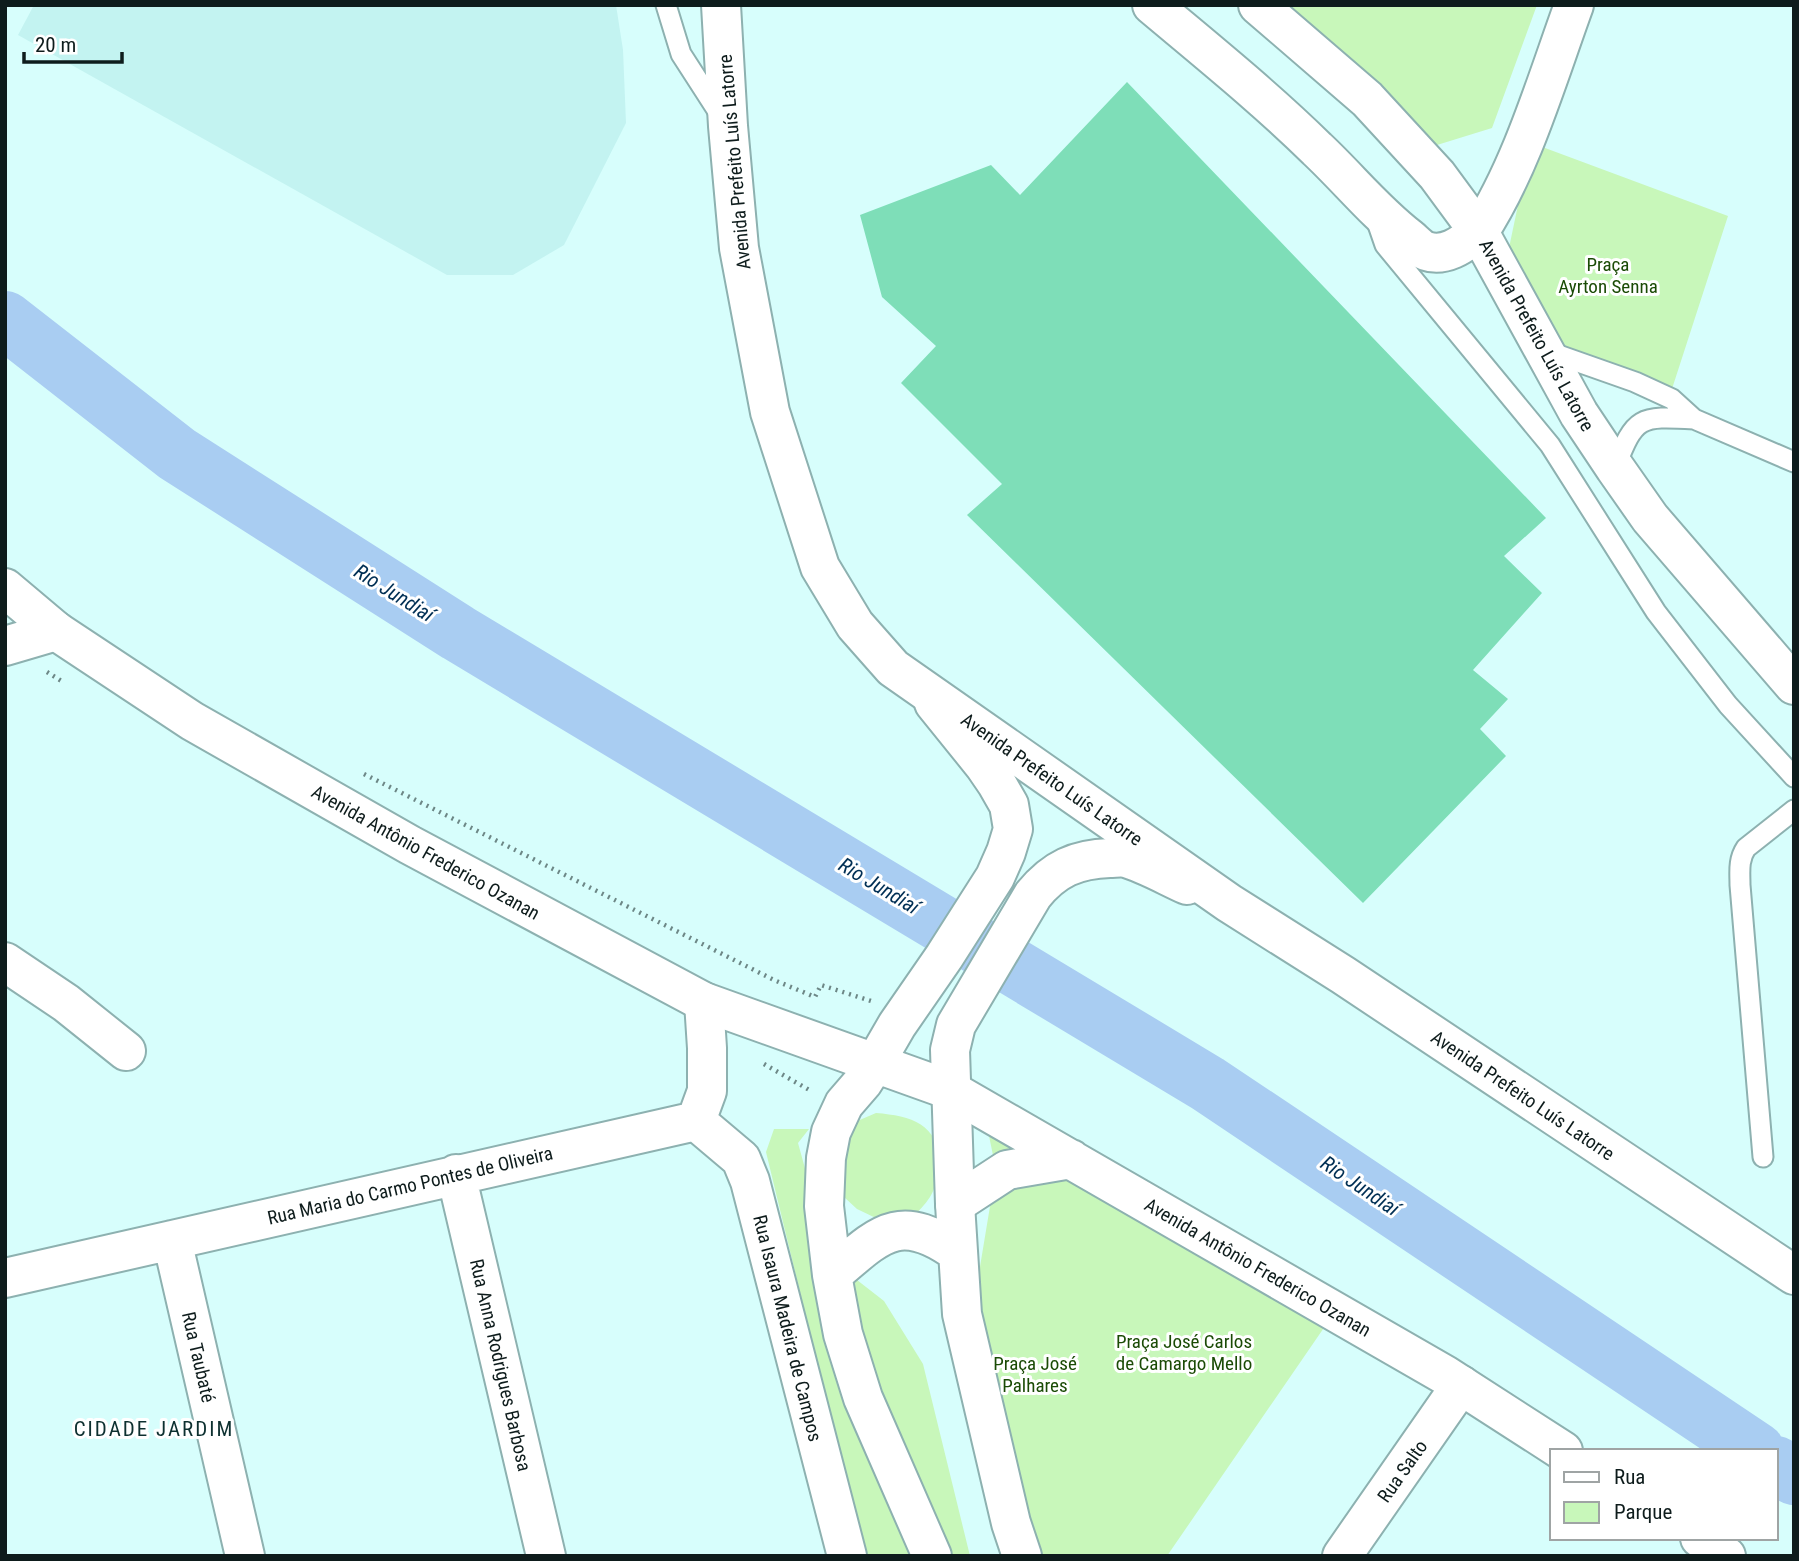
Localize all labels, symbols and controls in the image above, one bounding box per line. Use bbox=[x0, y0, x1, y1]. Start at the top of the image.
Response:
scale bar bbox=[24, 21, 122, 65]
text: 20 m bbox=[35, 33, 76, 57]
street label: Avenida Prefeito Luís Latorre bbox=[714, 53, 755, 271]
street label: Avenida Prefeito Luís Latorre bbox=[1474, 235, 1599, 435]
park label: Praça Ayrton Senna bbox=[1558, 253, 1658, 298]
water label: Rio Jundiaí bbox=[350, 559, 441, 629]
street label: Avenida Prefeito Luís Latorre bbox=[957, 708, 1147, 851]
street label: Avenida Antônio Frederico Ozanan bbox=[308, 780, 544, 925]
water label: Rio Jundiaí bbox=[835, 853, 926, 921]
street label: Avenida Prefeito Luís Latorre bbox=[1427, 1025, 1619, 1165]
street label: Rua Maria do Carmo Pontes de Oliveira bbox=[265, 1141, 555, 1230]
water label: Rio Jundiaí bbox=[1316, 1151, 1406, 1223]
street label: Avenida Antônio Frederico Ozanan bbox=[1141, 1193, 1375, 1342]
street label: Rua Isaura Madeira de Campos bbox=[748, 1212, 827, 1444]
street label: Rua Anna Rodrigues Barbosa bbox=[465, 1257, 536, 1474]
street label: Rua Taubaté bbox=[177, 1309, 220, 1405]
park label: Praça José Carlos de Camargo Mello bbox=[1116, 1330, 1252, 1375]
park label: Praça José Palhares bbox=[993, 1352, 1077, 1397]
district label: CIDADE JARDIM bbox=[74, 1417, 234, 1441]
street label: Rua Salto bbox=[1373, 1436, 1432, 1507]
legend bbox=[1550, 1449, 1778, 1540]
text: Rua bbox=[1614, 1465, 1645, 1489]
text: Parque bbox=[1614, 1500, 1672, 1524]

